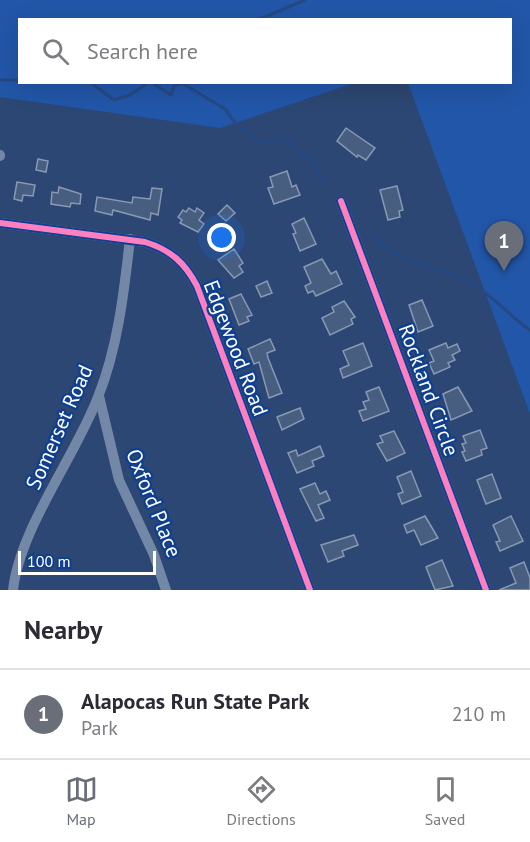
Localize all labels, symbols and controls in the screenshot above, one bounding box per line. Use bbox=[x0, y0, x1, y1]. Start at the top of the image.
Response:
search box bbox=[18, 18, 512, 84]
icon: search bbox=[39, 35, 72, 68]
text: Search here bbox=[87, 37, 198, 65]
pin: 1 bbox=[484, 222, 524, 271]
your location bbox=[207, 223, 236, 252]
street label: Edgewood Road bbox=[198, 276, 274, 420]
street label: Rockland Circle bbox=[393, 320, 465, 460]
street label: Somerset Road bbox=[19, 360, 99, 494]
street label: Oxford Place bbox=[120, 445, 188, 561]
scale bar bbox=[18, 548, 156, 576]
text: 100 m bbox=[27, 551, 70, 571]
text: Nearby bbox=[24, 613, 102, 646]
text: Alapocas Run State Park bbox=[81, 687, 309, 715]
text: 1 bbox=[38, 701, 49, 727]
text: 210 m bbox=[452, 701, 506, 727]
text: Park bbox=[81, 715, 118, 741]
tab: Map bbox=[65, 773, 98, 829]
tab: Directions bbox=[227, 773, 296, 829]
tab: Saved bbox=[425, 773, 465, 829]

